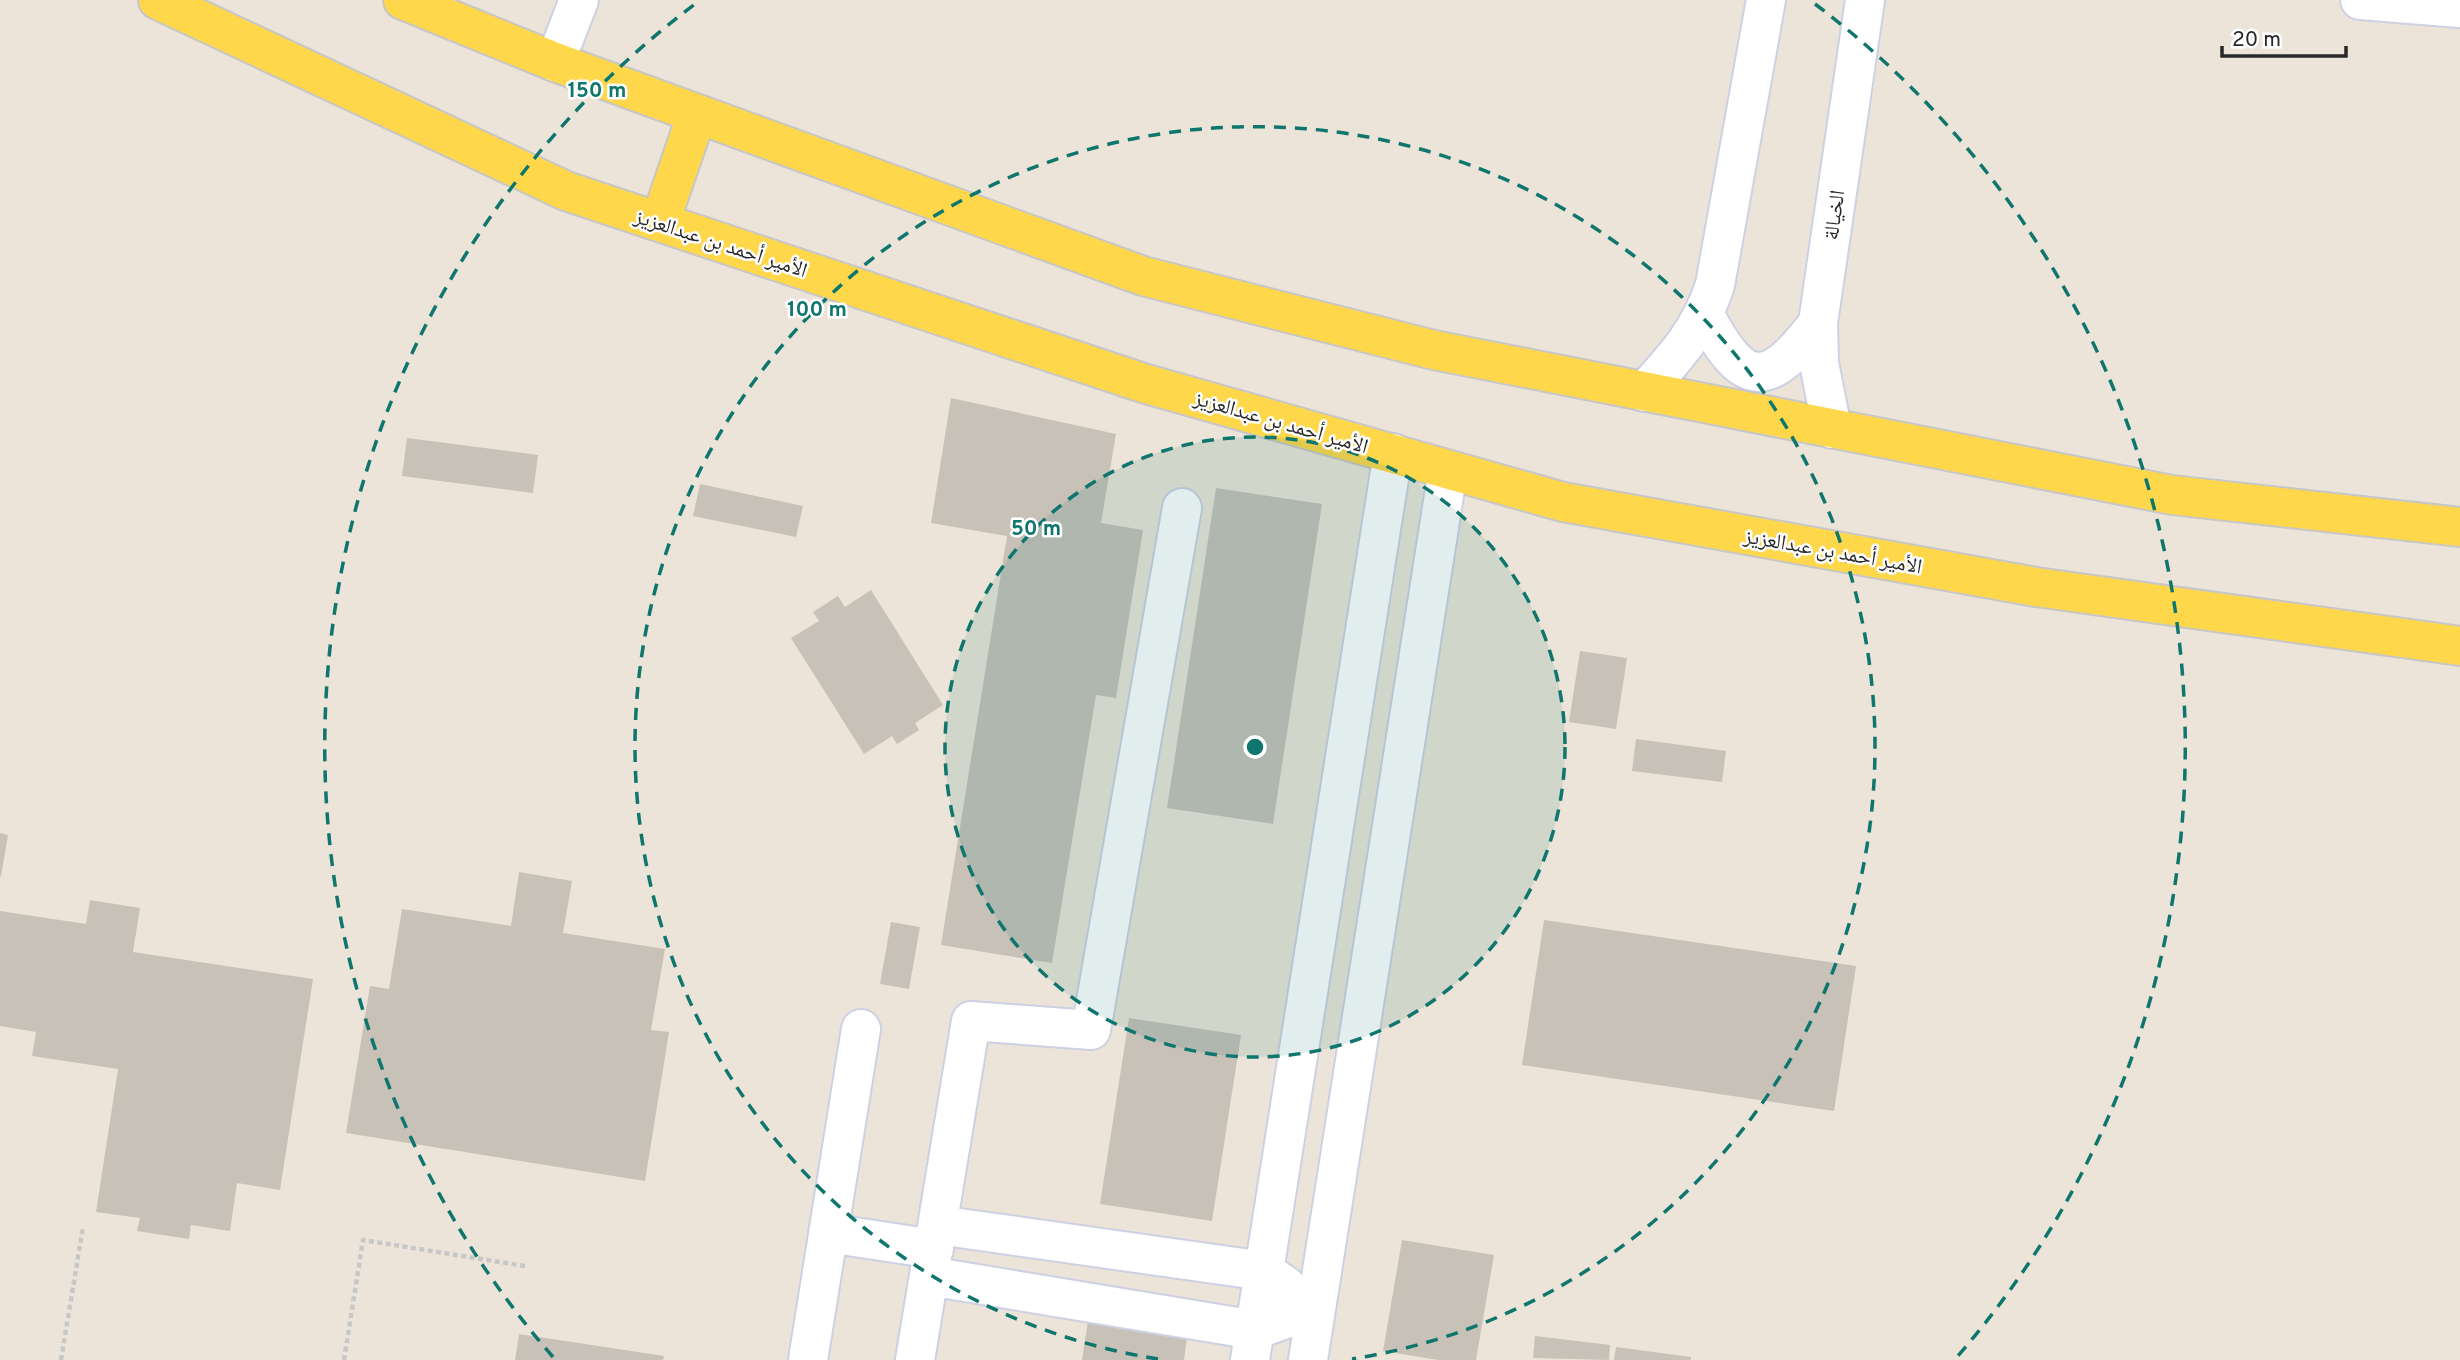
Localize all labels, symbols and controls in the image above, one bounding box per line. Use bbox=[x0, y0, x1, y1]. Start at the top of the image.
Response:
scale bar bbox=[2222, 14, 2346, 58]
text: 20 m bbox=[2232, 27, 2281, 54]
text: 150 m bbox=[568, 78, 626, 105]
street label: الخيالة bbox=[1819, 188, 1852, 242]
street label: الأمير أحمد بن عبدالعزيز bbox=[630, 203, 811, 285]
text: 100 m bbox=[787, 297, 847, 324]
street label: الأمير أحمد بن عبدالعزيز bbox=[1189, 385, 1371, 461]
text: 50 m bbox=[1011, 516, 1061, 543]
street label: الأمير أحمد بن عبدالعزيز bbox=[1741, 523, 1924, 581]
centre of rings bbox=[1243, 735, 1267, 759]

